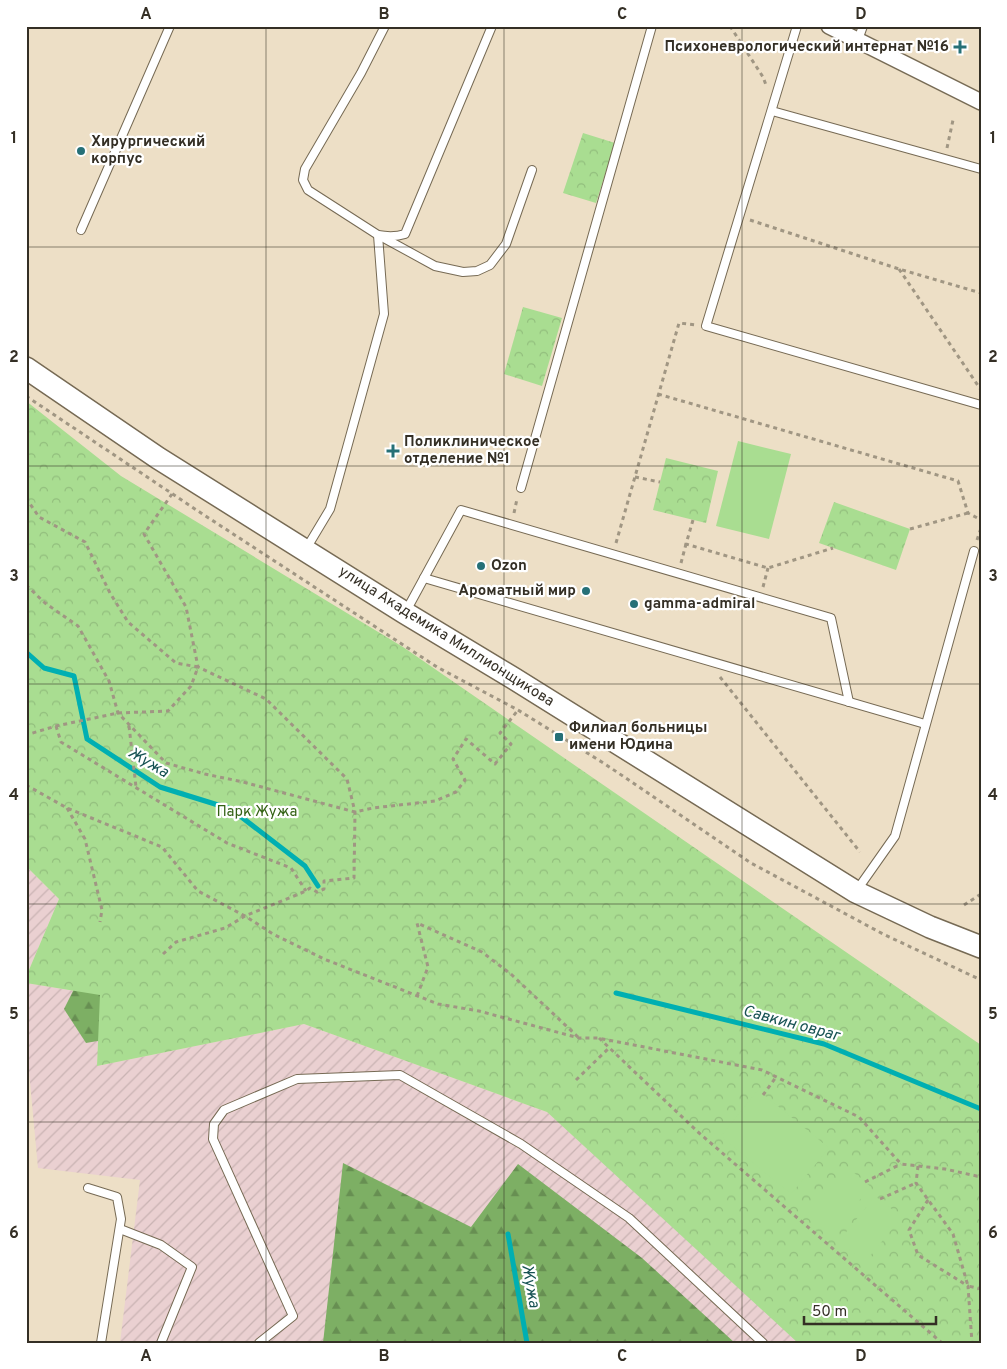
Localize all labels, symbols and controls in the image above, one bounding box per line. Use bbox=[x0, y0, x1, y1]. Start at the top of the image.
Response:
text: A bbox=[140, 5, 152, 25]
text: B bbox=[378, 5, 390, 25]
text: C bbox=[617, 5, 627, 25]
text: D bbox=[855, 5, 867, 25]
place label: Психоневрологический интернат №16 bbox=[664, 38, 949, 57]
marker: Психоневрологический интернат №16 bbox=[953, 40, 967, 54]
text: 1 bbox=[11, 129, 17, 149]
text: 1 bbox=[990, 129, 996, 149]
place label: Хирургический корпус bbox=[91, 133, 205, 169]
marker: Хирургический корпус bbox=[75, 145, 87, 157]
text: 2 bbox=[9, 348, 19, 368]
text: 2 bbox=[988, 348, 998, 368]
place label: Поликлиническое отделение №1 bbox=[404, 433, 540, 469]
marker: Поликлиническое отделение №1 bbox=[386, 444, 400, 458]
place label: Ozon bbox=[491, 557, 527, 576]
marker: Ozon bbox=[475, 560, 487, 572]
street label: улица Академика Миллионщикова bbox=[335, 562, 557, 712]
text: 3 bbox=[9, 567, 19, 587]
text: 3 bbox=[988, 567, 998, 587]
place label: Ароматный мир bbox=[458, 582, 576, 601]
marker: Ароматный мир bbox=[580, 585, 592, 597]
place label: gamma-admiral bbox=[644, 595, 755, 614]
marker: gamma-admiral bbox=[628, 598, 640, 610]
place label: Филиал больницы имени Юдина bbox=[569, 719, 707, 755]
marker: Филиал больницы имени Юдина bbox=[553, 731, 565, 743]
water label: Жужа bbox=[124, 743, 173, 783]
text: 4 bbox=[9, 786, 19, 806]
text: 4 bbox=[988, 786, 998, 806]
park label: Парк Жужа bbox=[217, 803, 297, 822]
water label: Савкин овраг bbox=[741, 1002, 843, 1047]
text: 5 bbox=[9, 1005, 19, 1025]
text: 5 bbox=[988, 1005, 998, 1025]
text: 6 bbox=[9, 1224, 19, 1244]
text: 6 bbox=[988, 1224, 998, 1244]
water label: Жужа bbox=[516, 1263, 544, 1310]
scale bar bbox=[804, 1294, 937, 1326]
text: 50 m bbox=[812, 1303, 847, 1322]
text: A bbox=[140, 1347, 152, 1367]
text: B bbox=[378, 1347, 390, 1367]
text: C bbox=[617, 1347, 627, 1367]
text: D bbox=[855, 1347, 867, 1367]

